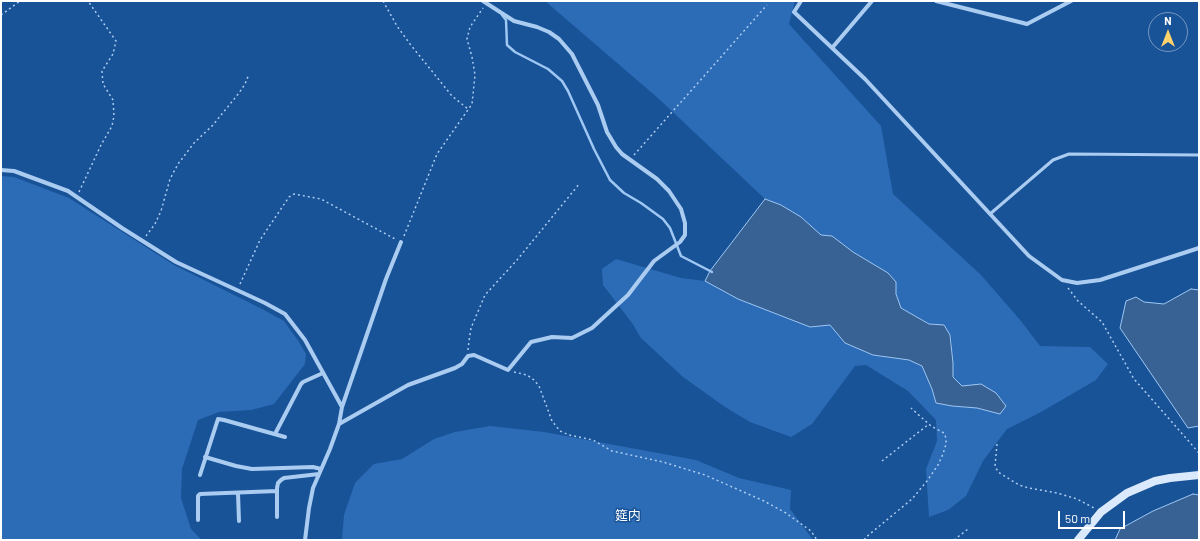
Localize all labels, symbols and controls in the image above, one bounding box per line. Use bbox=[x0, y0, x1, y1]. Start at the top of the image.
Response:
north arrow bbox=[1148, 12, 1188, 52]
text: N bbox=[1164, 14, 1172, 27]
scale bar bbox=[1060, 503, 1127, 529]
district label: 筵内 bbox=[615, 508, 641, 524]
text: 50 m bbox=[1065, 511, 1090, 525]

